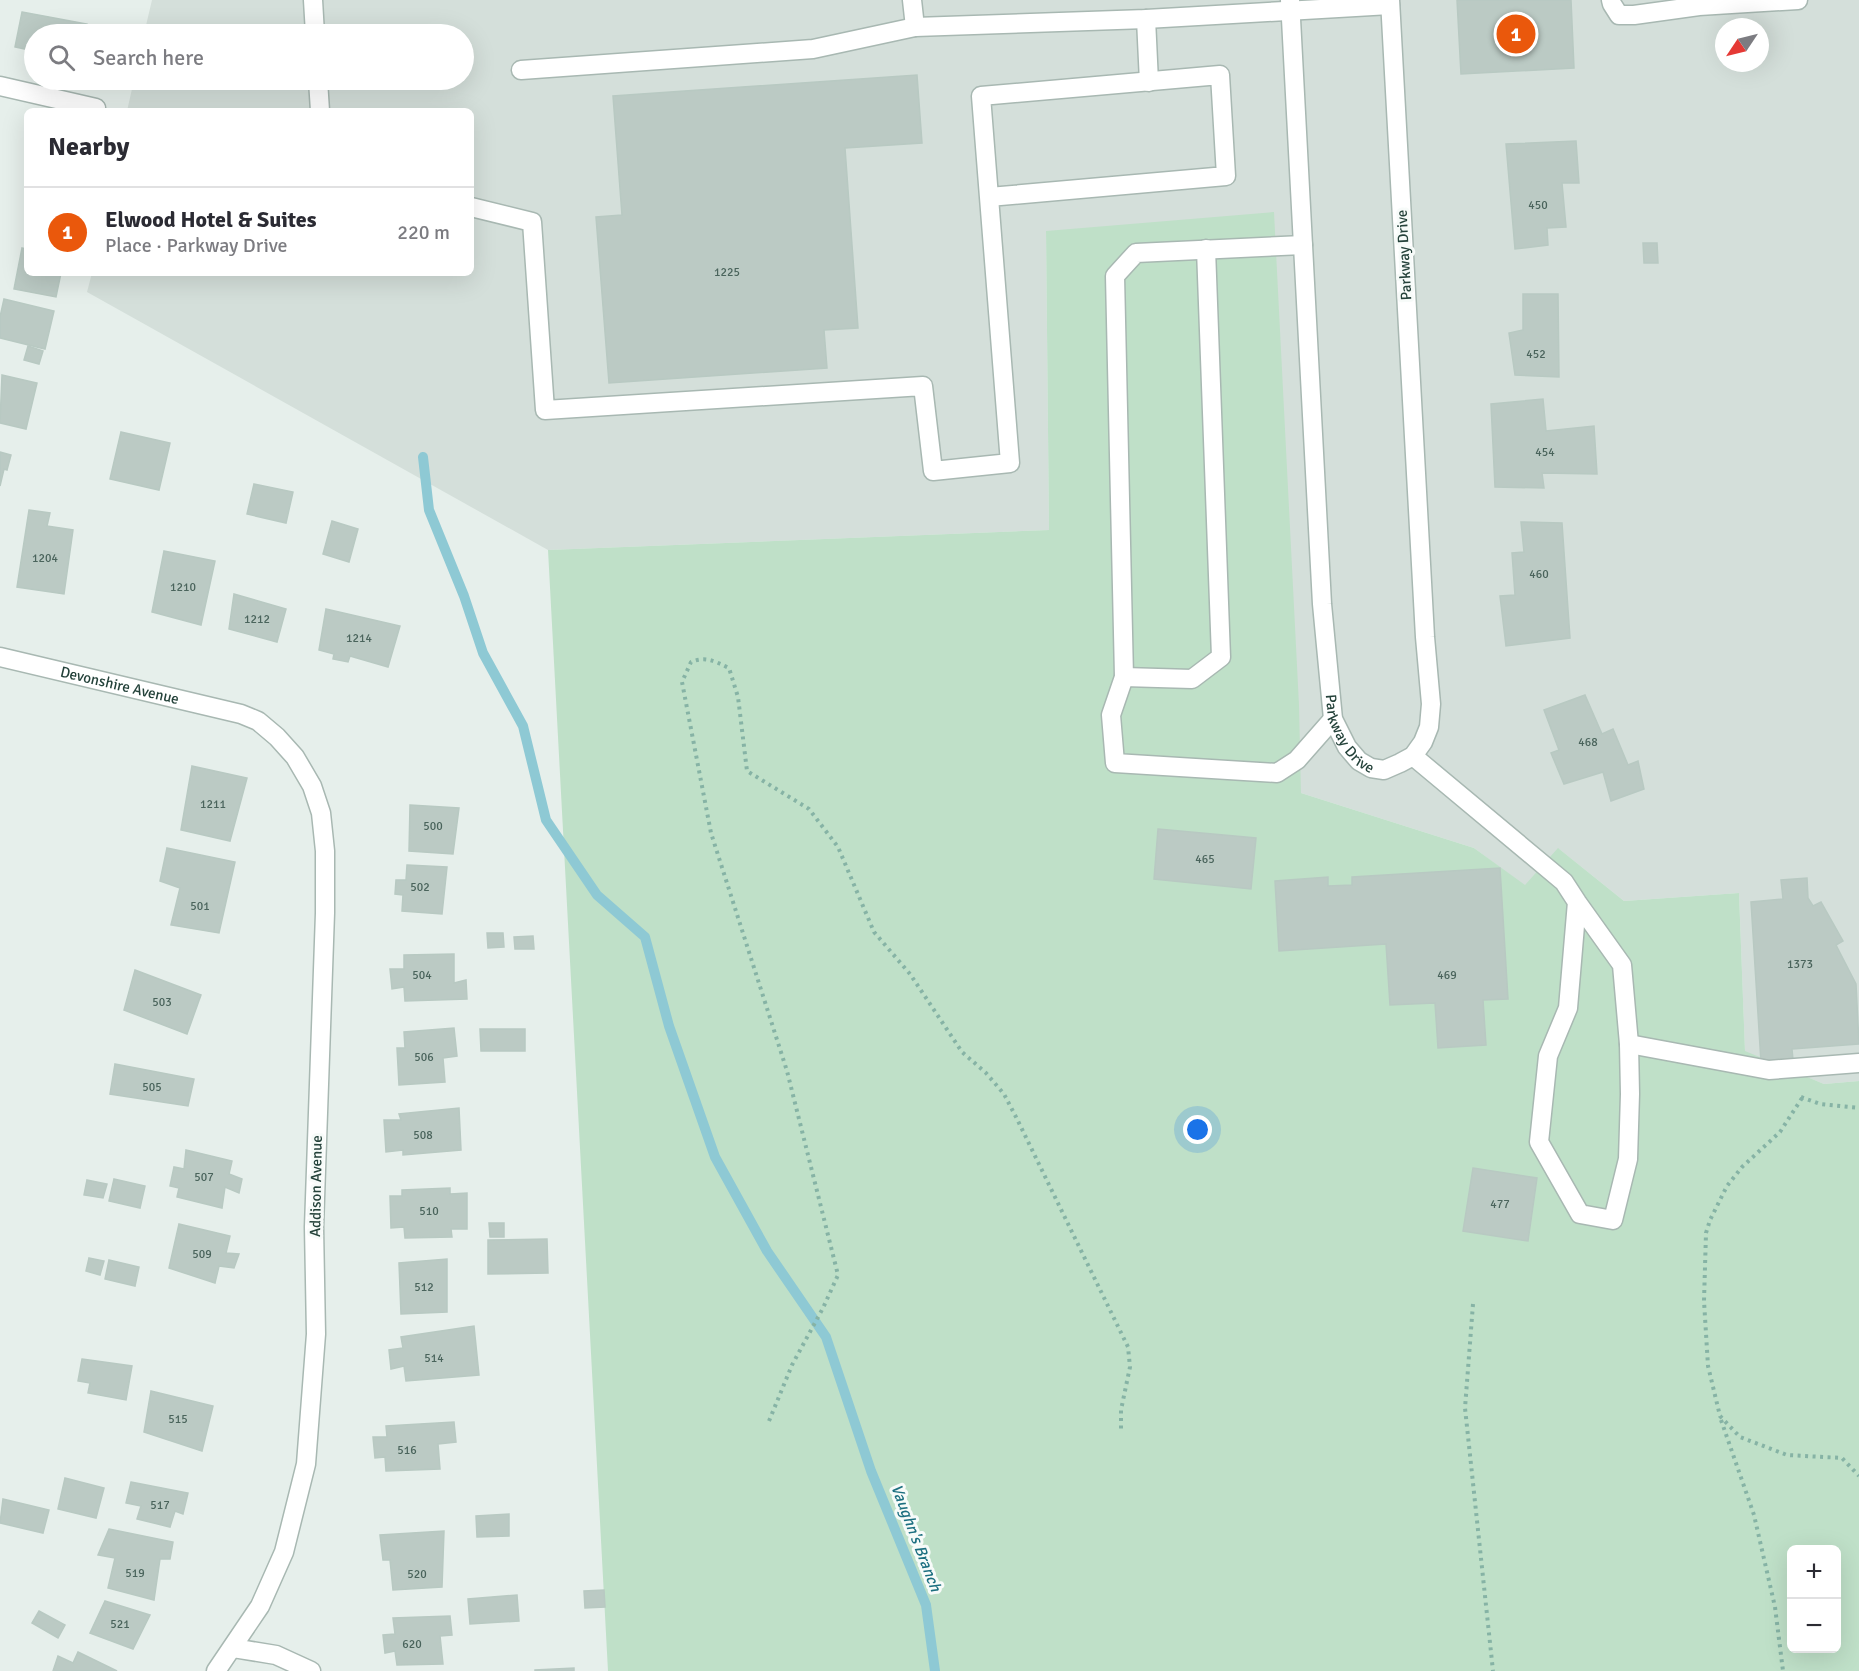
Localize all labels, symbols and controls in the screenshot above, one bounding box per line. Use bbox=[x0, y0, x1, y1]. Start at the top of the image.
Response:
pin: 1 bbox=[1496, 12, 1536, 57]
north arrow bbox=[1715, 18, 1769, 72]
search box bbox=[24, 24, 474, 90]
icon: search bbox=[45, 41, 78, 74]
text: Search here bbox=[93, 44, 204, 71]
text: Nearby bbox=[48, 131, 129, 163]
house number: 450 bbox=[1528, 198, 1548, 213]
text: Elwood Hotel & Suites bbox=[105, 206, 317, 233]
street label: Parkway Drive bbox=[1393, 209, 1415, 301]
text: 1 bbox=[62, 220, 73, 245]
text: 220 m bbox=[397, 220, 450, 245]
text: Place · Parkway Drive bbox=[105, 233, 288, 258]
house number: 1225 bbox=[714, 265, 740, 280]
house number: 452 bbox=[1526, 347, 1546, 362]
house number: 454 bbox=[1535, 445, 1555, 460]
house number: 1204 bbox=[32, 551, 58, 566]
house number: 460 bbox=[1529, 567, 1549, 582]
house number: 1210 bbox=[170, 580, 196, 595]
house number: 1212 bbox=[244, 612, 270, 627]
house number: 1214 bbox=[346, 631, 372, 646]
street label: Devonshire Avenue bbox=[58, 663, 181, 708]
street label: Parkway Drive bbox=[1322, 693, 1378, 777]
house number: 468 bbox=[1578, 735, 1598, 750]
house number: 1211 bbox=[200, 797, 226, 812]
house number: 500 bbox=[423, 819, 443, 834]
house number: 465 bbox=[1195, 852, 1215, 867]
house number: 502 bbox=[410, 880, 430, 895]
house number: 501 bbox=[190, 899, 210, 914]
house number: 1373 bbox=[1787, 957, 1813, 972]
house number: 504 bbox=[412, 968, 432, 983]
house number: 469 bbox=[1437, 968, 1457, 983]
house number: 503 bbox=[152, 995, 172, 1010]
house number: 506 bbox=[414, 1050, 434, 1065]
house number: 505 bbox=[142, 1080, 162, 1095]
your location bbox=[1183, 1115, 1212, 1144]
house number: 508 bbox=[413, 1128, 433, 1143]
street label: Addison Avenue bbox=[306, 1135, 326, 1237]
house number: 507 bbox=[194, 1170, 214, 1185]
house number: 477 bbox=[1490, 1197, 1510, 1212]
house number: 510 bbox=[419, 1204, 439, 1219]
house number: 509 bbox=[192, 1247, 212, 1262]
house number: 512 bbox=[414, 1280, 434, 1295]
house number: 514 bbox=[424, 1351, 444, 1366]
house number: 515 bbox=[168, 1412, 188, 1427]
house number: 516 bbox=[397, 1443, 417, 1458]
water label: Vaughn's Branch bbox=[886, 1481, 946, 1596]
house number: 517 bbox=[150, 1498, 170, 1513]
map controls bbox=[1787, 1545, 1841, 1653]
button: + bbox=[1787, 1545, 1841, 1599]
house number: 519 bbox=[125, 1566, 145, 1581]
house number: 520 bbox=[407, 1567, 427, 1582]
button: − bbox=[1787, 1599, 1841, 1653]
house number: 521 bbox=[110, 1617, 130, 1632]
house number: 620 bbox=[402, 1637, 422, 1652]

